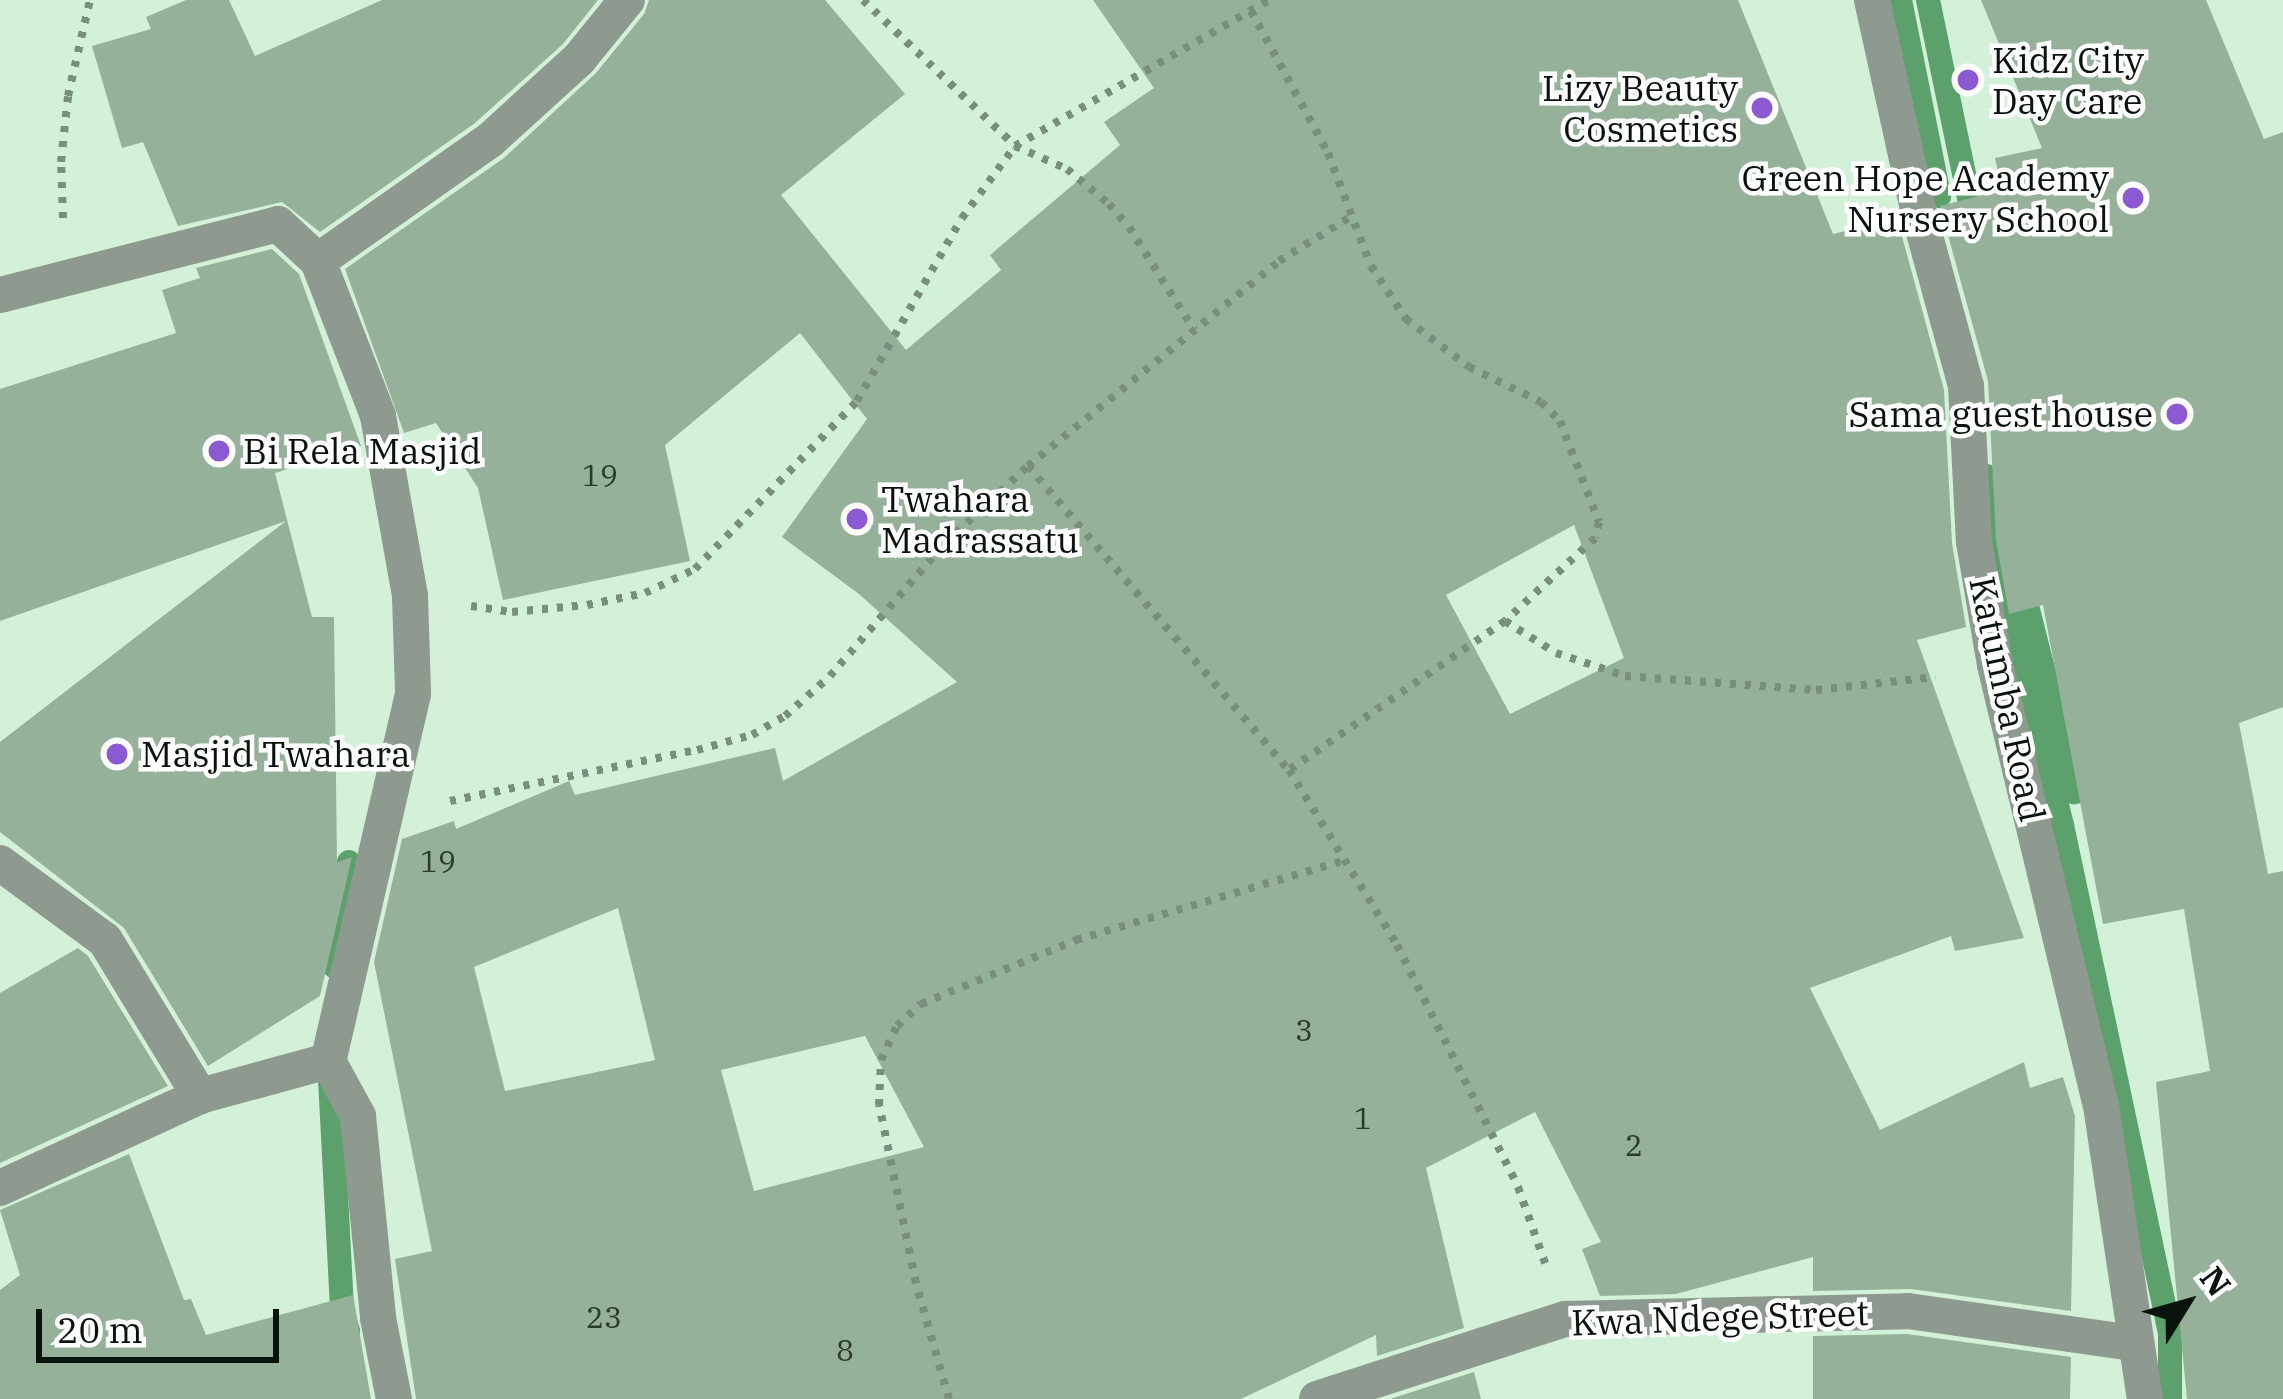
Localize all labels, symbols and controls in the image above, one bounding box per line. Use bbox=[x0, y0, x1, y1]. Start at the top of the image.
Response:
place label: Kidz City Day Care bbox=[1992, 37, 2144, 122]
place label: Lizy Beauty Cosmetics bbox=[1542, 65, 1738, 150]
marker: Kidz City Day Care bbox=[1955, 67, 1981, 93]
marker: Lizy Beauty Cosmetics bbox=[1749, 95, 1775, 121]
place label: Green Hope Academy Nursery School bbox=[1742, 155, 2109, 240]
marker: Green Hope Academy Nursery School bbox=[2120, 185, 2146, 211]
place label: Sama guest house bbox=[1848, 392, 2153, 436]
marker: Sama guest house bbox=[2164, 401, 2190, 427]
place label: Bi Rela Masjid bbox=[243, 429, 481, 473]
marker: Bi Rela Masjid bbox=[206, 438, 232, 464]
house number: 19 bbox=[582, 457, 618, 493]
place label: Twahara Madrassatu bbox=[881, 476, 1079, 561]
marker: Twahara Madrassatu bbox=[844, 506, 870, 532]
street label: Katumba Road bbox=[1961, 573, 2055, 825]
place label: Masjid Twahara bbox=[141, 732, 411, 776]
marker: Masjid Twahara bbox=[104, 741, 130, 767]
house number: 19 bbox=[420, 843, 456, 879]
house number: 3 bbox=[1295, 1012, 1313, 1048]
house number: 1 bbox=[1354, 1100, 1372, 1136]
house number: 2 bbox=[1625, 1127, 1643, 1163]
north arrow bbox=[2127, 1243, 2247, 1363]
text: N bbox=[2191, 1258, 2241, 1304]
scale bar bbox=[42, 1285, 285, 1359]
street label: Kwa Ndege Street bbox=[1571, 1290, 1869, 1344]
house number: 23 bbox=[586, 1299, 622, 1335]
text: 20 m bbox=[57, 1306, 143, 1353]
house number: 8 bbox=[836, 1332, 854, 1368]

